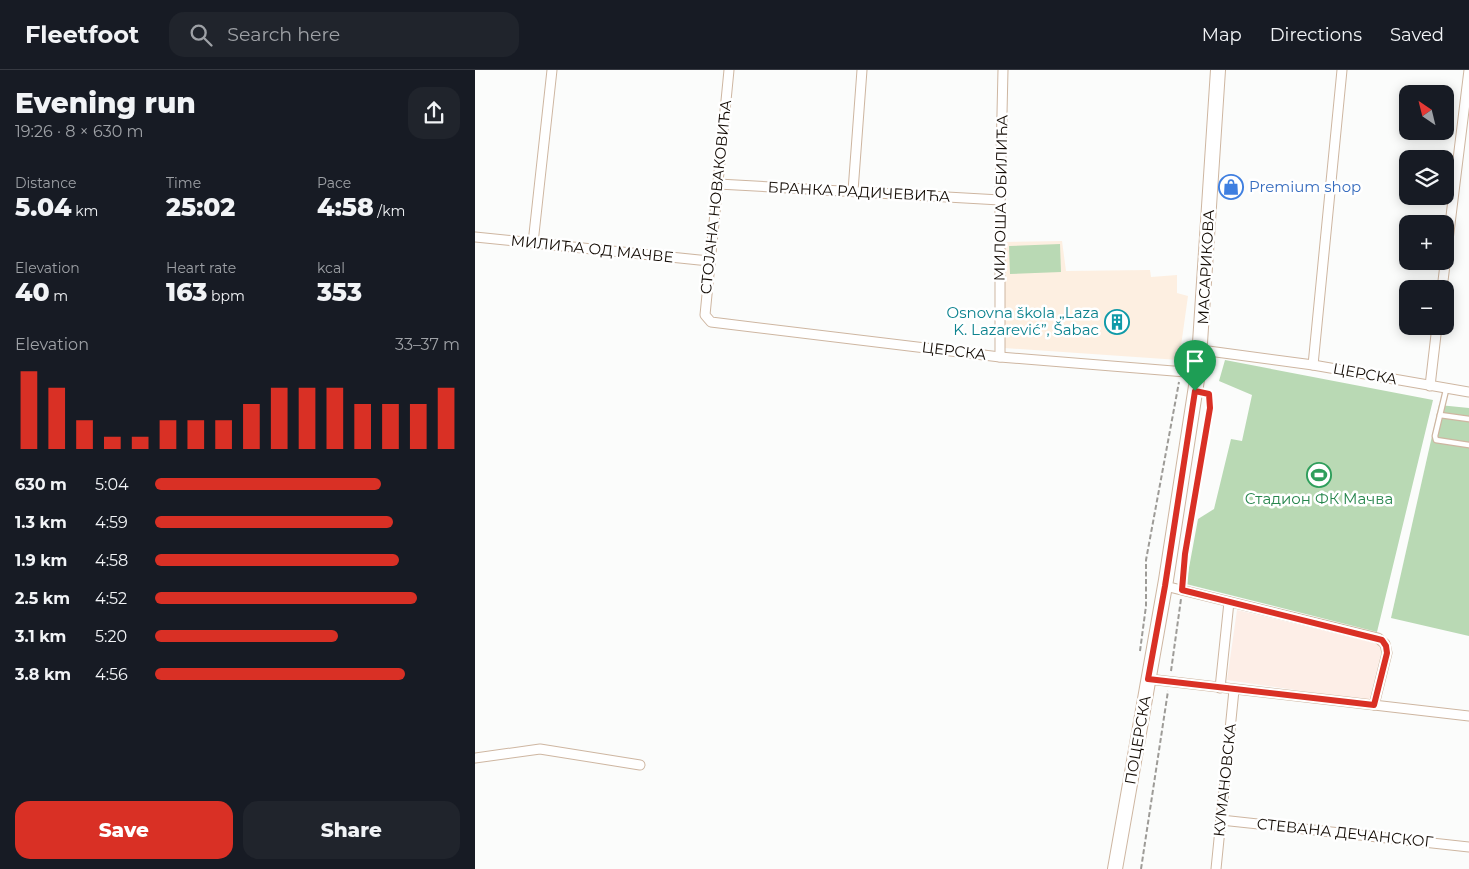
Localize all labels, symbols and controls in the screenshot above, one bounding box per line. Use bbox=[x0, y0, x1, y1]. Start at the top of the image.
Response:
search box bbox=[169, 12, 519, 57]
text: Fleetfoot bbox=[25, 20, 139, 49]
icon: search bbox=[187, 21, 215, 49]
text: Search here bbox=[227, 23, 340, 46]
text: Map bbox=[1202, 24, 1242, 46]
text: Directions bbox=[1270, 24, 1362, 46]
text: Saved bbox=[1390, 24, 1444, 46]
north arrow bbox=[1399, 85, 1454, 140]
map controls bbox=[1399, 85, 1454, 335]
text: Evening run bbox=[15, 86, 196, 120]
button: share bbox=[408, 87, 460, 139]
street label: СТОЈАНА НОВАКОВИЋА bbox=[696, 99, 735, 295]
street label: МИЛОША ОБИЛИЋА bbox=[990, 115, 1011, 281]
text: 19:26 · 8 × 630 m bbox=[15, 122, 143, 141]
button: layers bbox=[1399, 150, 1454, 205]
text: Distance bbox=[15, 174, 77, 192]
text: Time bbox=[166, 174, 201, 192]
text: Pace bbox=[317, 174, 351, 192]
shop icon: Premium shop bbox=[1218, 174, 1244, 200]
street label: БРАНКА РАДИЧЕВИЋА bbox=[767, 177, 951, 206]
place label: Premium shop bbox=[1249, 177, 1361, 196]
text: 5.04 bbox=[15, 192, 72, 222]
text: 25:02 bbox=[166, 192, 235, 222]
text: 4:58 bbox=[317, 192, 374, 222]
text: km bbox=[72, 202, 98, 220]
text: /km bbox=[374, 202, 405, 220]
street label: МАСАРИКОВА bbox=[1193, 209, 1218, 325]
button: + bbox=[1399, 215, 1454, 270]
street label: МИЛИЋА ОД МАЧВЕ bbox=[510, 231, 675, 267]
text: Elevation bbox=[15, 259, 80, 277]
text: Heart rate bbox=[166, 259, 236, 277]
text: kcal bbox=[317, 259, 345, 277]
text: 40 bbox=[15, 277, 50, 307]
text: 163 bbox=[166, 277, 207, 307]
text: 353 bbox=[317, 277, 362, 307]
button: − bbox=[1399, 280, 1454, 335]
text: m bbox=[50, 287, 68, 305]
text: bpm bbox=[207, 287, 245, 305]
place label: Osnovna škola „Laza K. Lazarević”, Šabac bbox=[947, 303, 1099, 339]
building icon: Osnovna škola „Laza K. Lazarević”, Šabac bbox=[1104, 309, 1130, 335]
text: Elevation bbox=[15, 335, 89, 354]
text: 33–37 m bbox=[395, 335, 460, 354]
street label: ЦЕРСКА bbox=[921, 337, 987, 364]
pin bbox=[1174, 340, 1216, 391]
icon: arrive bbox=[1181, 347, 1209, 375]
street label: ЦЕРСКА bbox=[1331, 359, 1399, 388]
sports icon: Стадион ФК Мачва bbox=[1306, 462, 1332, 488]
text: 630 m bbox=[15, 475, 67, 494]
text: 5:04 bbox=[95, 475, 129, 494]
place label: Стадион ФК Мачва bbox=[1245, 489, 1393, 508]
text: 1.3 km bbox=[15, 513, 67, 532]
text: 4:59 bbox=[95, 513, 128, 532]
text: 1.9 km bbox=[15, 551, 67, 570]
text: 4:58 bbox=[95, 551, 128, 570]
text: 2.5 km bbox=[15, 589, 70, 608]
text: 4:52 bbox=[95, 589, 127, 608]
text: 3.1 km bbox=[15, 627, 66, 646]
text: 5:20 bbox=[95, 627, 127, 646]
text: 3.8 km bbox=[15, 665, 71, 684]
text: 4:56 bbox=[95, 665, 128, 684]
street label: ПОЦЕРСКА bbox=[1120, 694, 1155, 786]
street label: КУМАНОВСКА bbox=[1209, 722, 1240, 838]
button: Save bbox=[15, 801, 233, 859]
button: Share bbox=[243, 801, 460, 859]
street label: СТЕВАНА ДЕЧАНСКОГ bbox=[1256, 814, 1435, 851]

